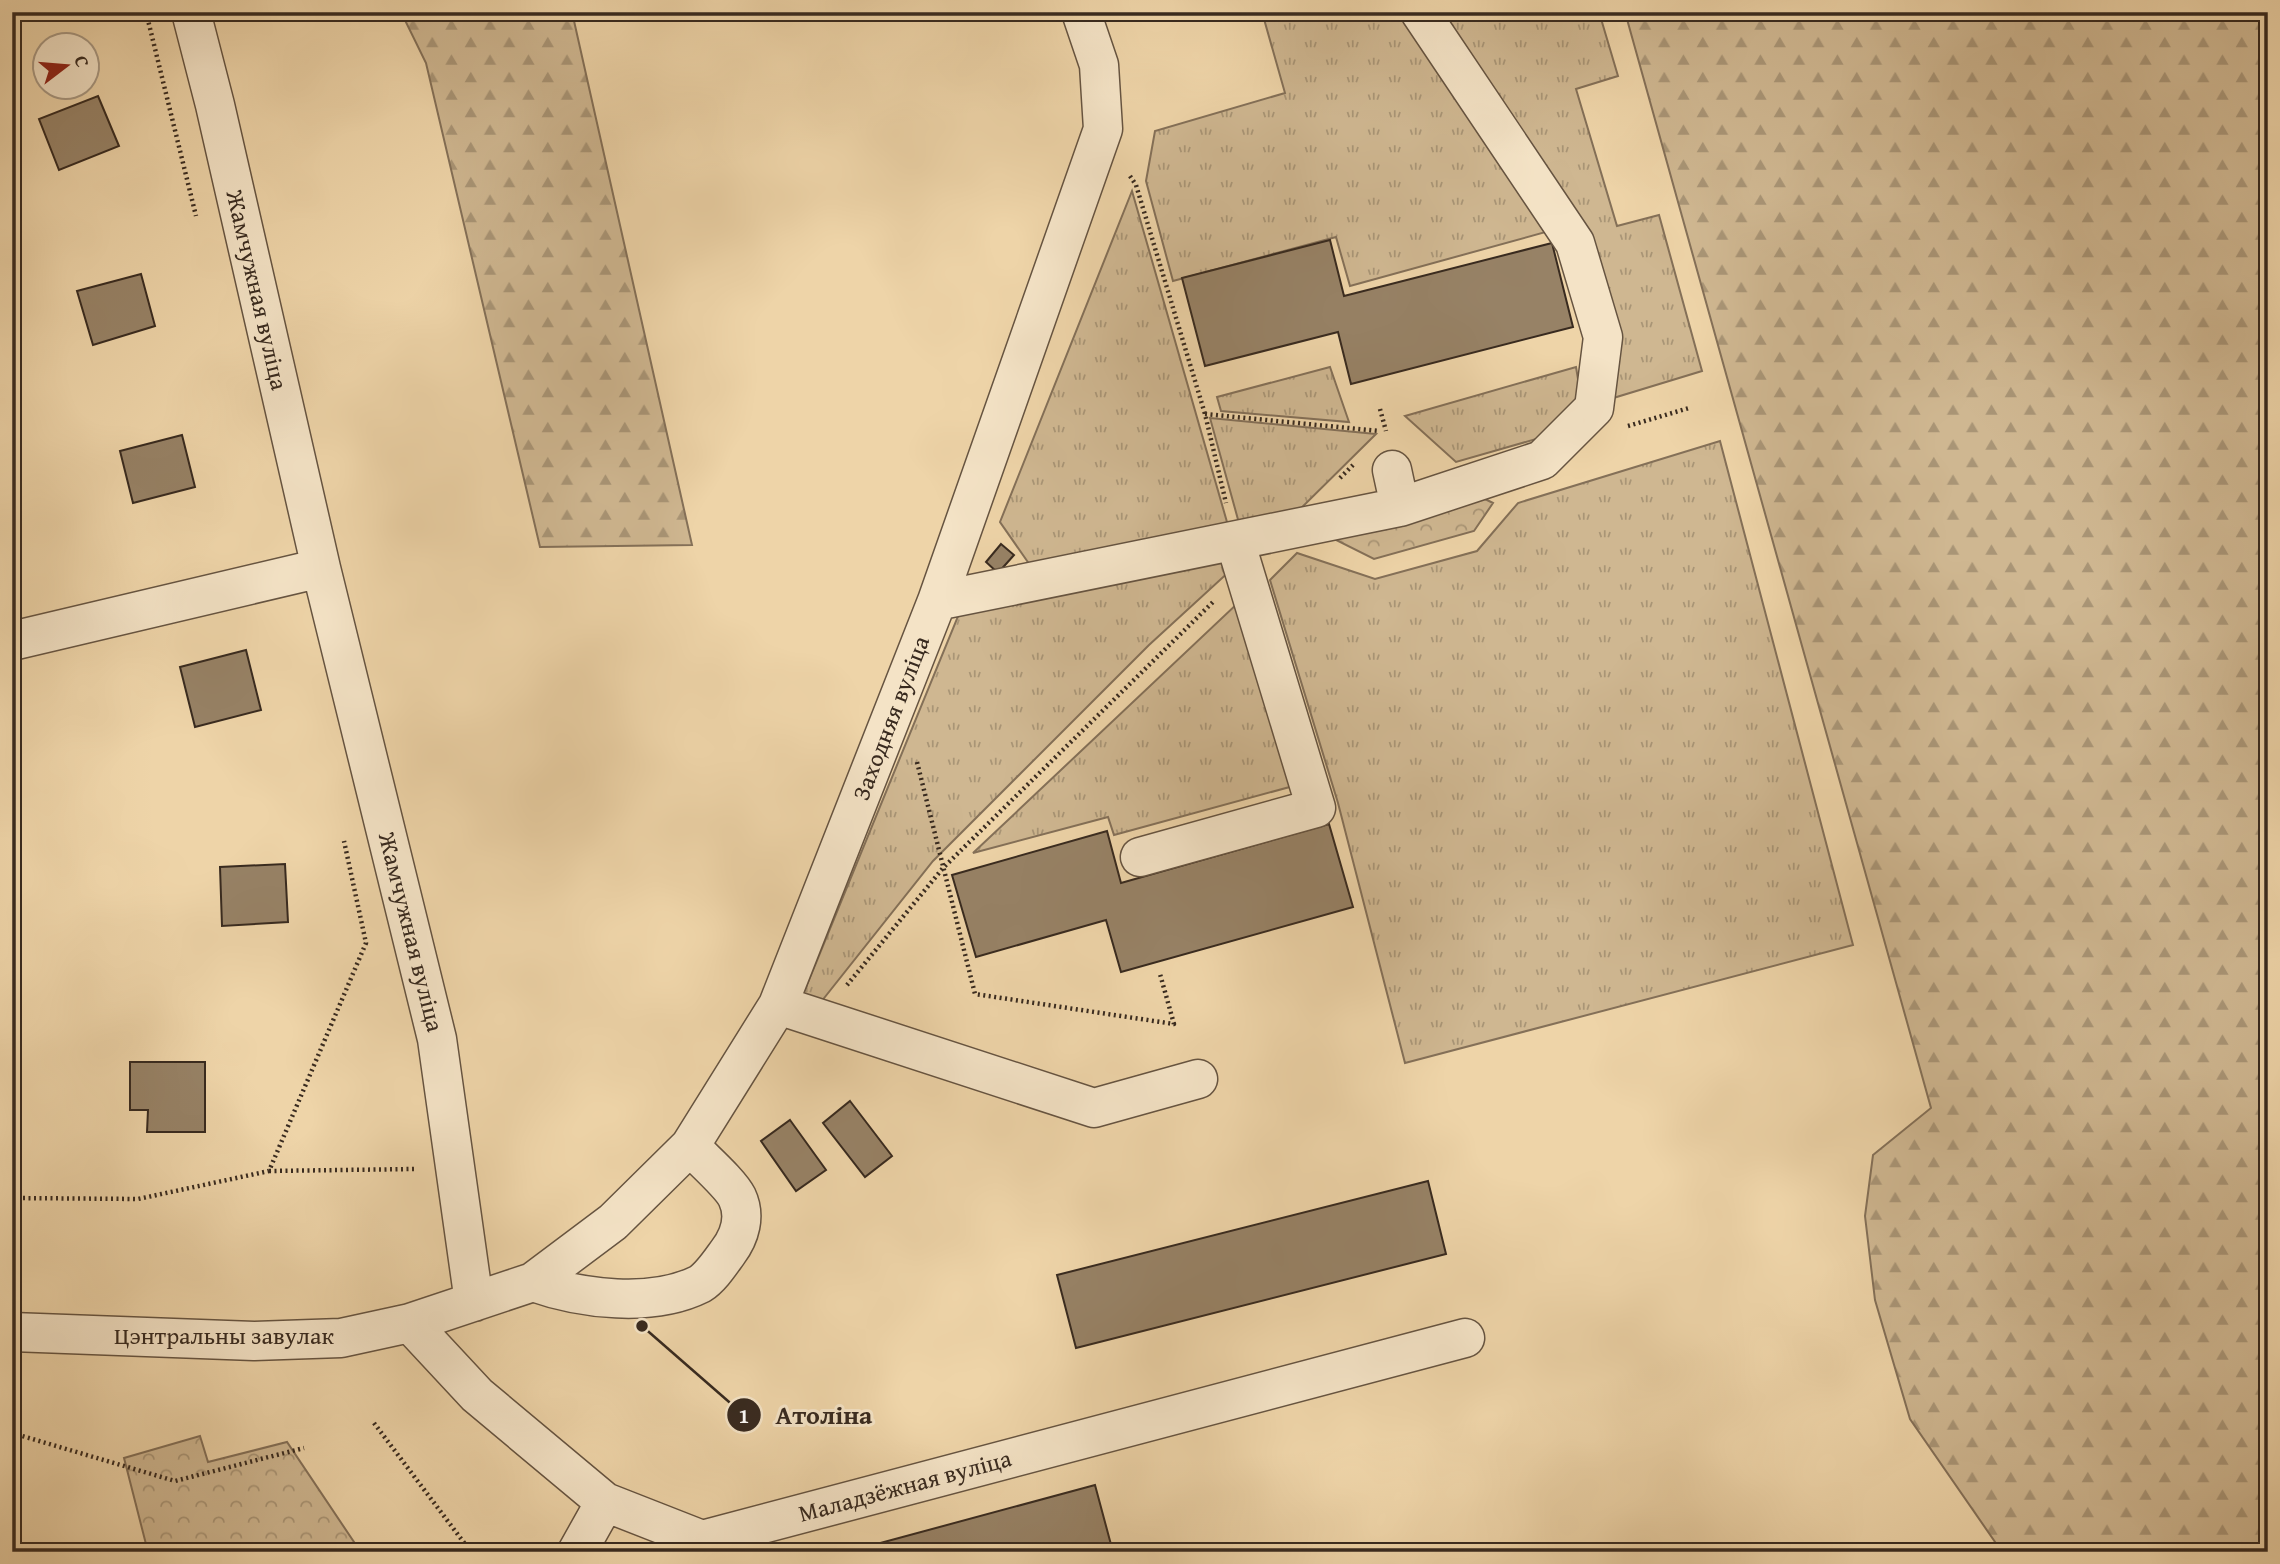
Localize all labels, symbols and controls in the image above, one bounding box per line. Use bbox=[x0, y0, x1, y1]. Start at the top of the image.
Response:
north arrow bbox=[32, 32, 102, 102]
text: С bbox=[67, 52, 97, 71]
street label: Жамчужная вуліца bbox=[217, 185, 298, 394]
street label: Заходняя вуліца bbox=[843, 630, 938, 805]
street label: Жамчужная вуліца bbox=[370, 828, 453, 1036]
street label: Цэнтральны завулак bbox=[114, 1318, 335, 1353]
callout: Атоліна bbox=[726, 1392, 886, 1439]
text: Атоліна bbox=[776, 1395, 873, 1434]
text: 1 bbox=[739, 1400, 749, 1431]
street label: Маладзёжная вуліца bbox=[795, 1440, 1016, 1531]

